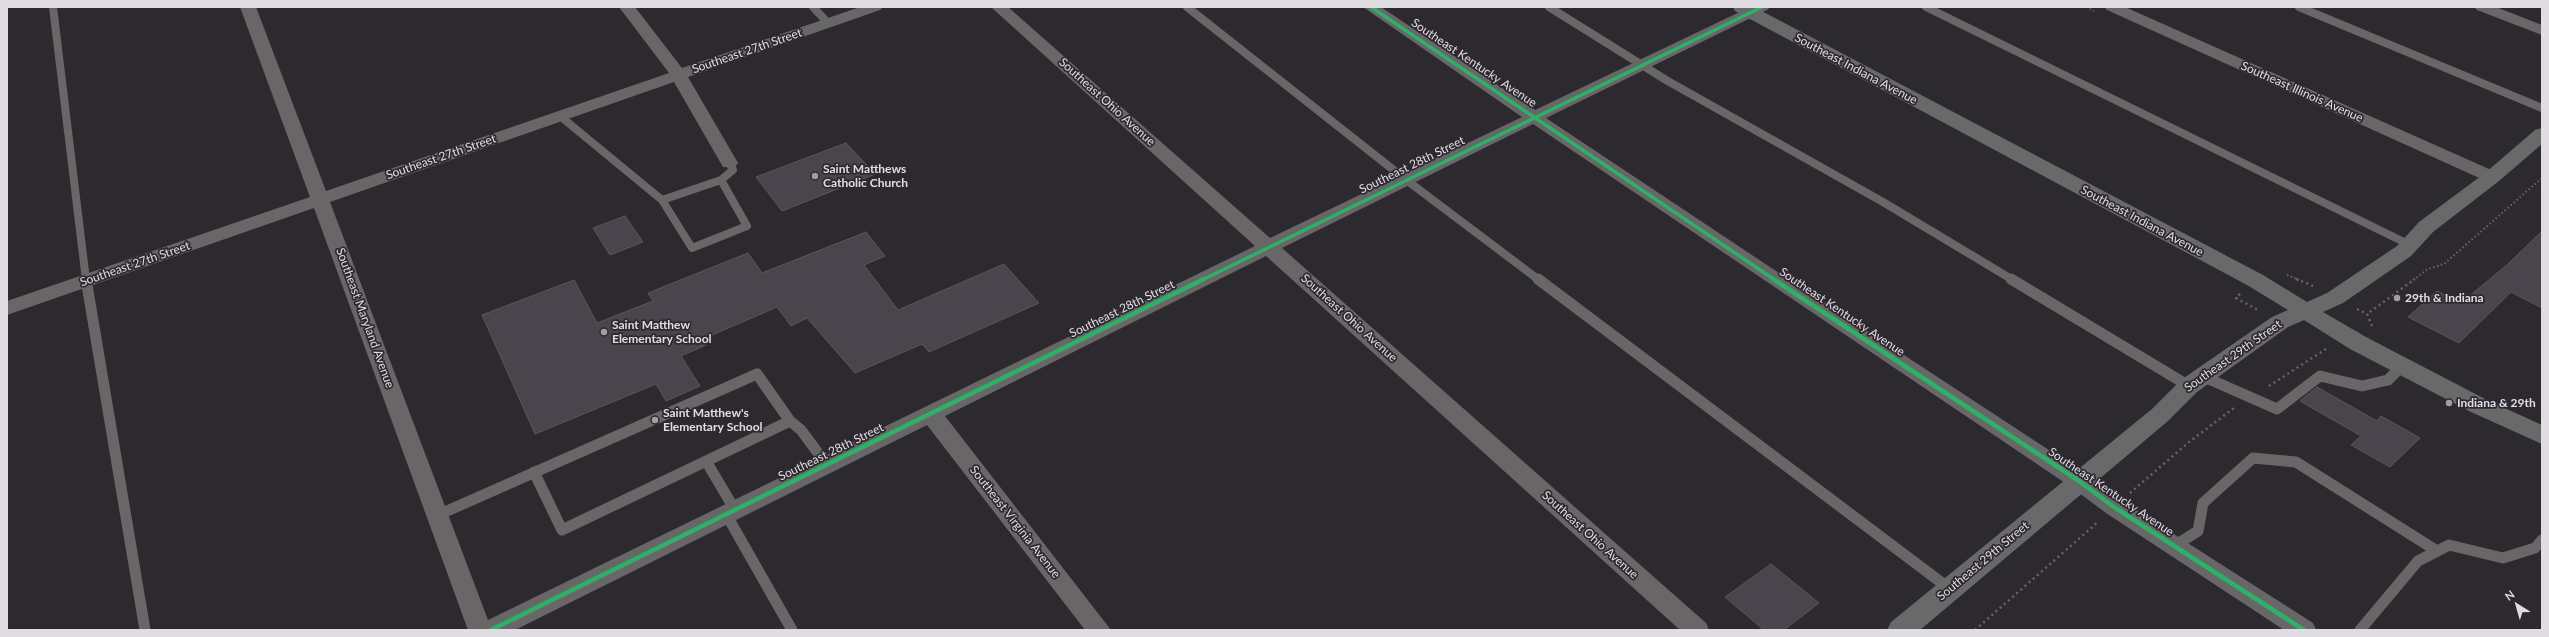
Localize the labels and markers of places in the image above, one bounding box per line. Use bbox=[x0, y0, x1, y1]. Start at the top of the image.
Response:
place label: Saint Matthews Catholic Church bbox=[823, 162, 908, 190]
marker: Saint Matthews Catholic Church bbox=[810, 171, 820, 181]
place label: 29th & Indiana bbox=[2405, 291, 2484, 305]
marker: 29th & Indiana bbox=[2392, 293, 2402, 303]
place label: Saint Matthew Elementary School bbox=[612, 318, 712, 346]
marker: Saint Matthew Elementary School bbox=[599, 327, 609, 337]
place label: Indiana & 29th bbox=[2457, 396, 2536, 410]
marker: Indiana & 29th bbox=[2444, 398, 2454, 408]
place label: Saint Matthew's Elementary School bbox=[663, 406, 763, 434]
marker: Saint Matthew's Elementary School bbox=[650, 415, 660, 425]

